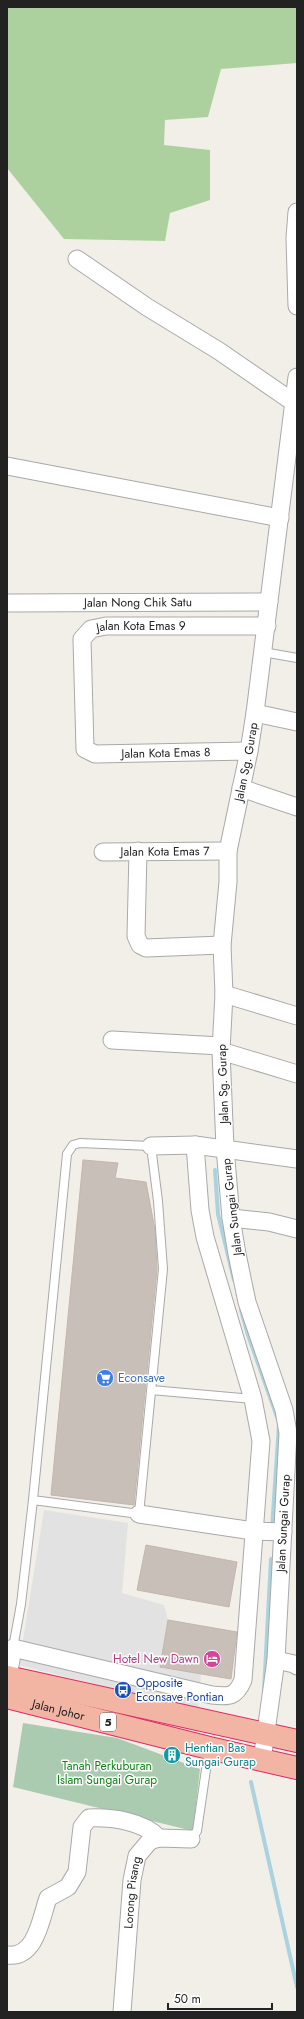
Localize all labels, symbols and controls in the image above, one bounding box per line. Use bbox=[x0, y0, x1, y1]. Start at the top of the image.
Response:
street label: Jalan Nong Chik Satu bbox=[82, 593, 192, 612]
street label: Jalan Kota Emas 9 bbox=[93, 617, 186, 637]
street label: Jalan Sg. Gurap bbox=[229, 721, 262, 805]
street label: Jalan Kota Emas 8 bbox=[119, 743, 211, 763]
street label: Jalan Kota Emas 7 bbox=[118, 842, 210, 861]
street label: Jalan Sg. Gurap bbox=[213, 1044, 233, 1126]
street label: Jalan Sungai Gurap bbox=[217, 1157, 247, 1259]
supermarket icon: Econsave bbox=[95, 1368, 115, 1388]
place label: Econsave bbox=[118, 1369, 165, 1387]
street label: Jalan Sungai Gurap bbox=[272, 1474, 295, 1575]
hotel icon: Hotel New Dawn bbox=[202, 1649, 222, 1669]
place label: Hotel New Dawn bbox=[113, 1650, 199, 1668]
place label: Opposite Econsave Pontian bbox=[136, 1674, 224, 1706]
bus stop icon: Opposite Econsave Pontian bbox=[113, 1680, 133, 1700]
street label: Jalan Johor bbox=[28, 1694, 87, 1725]
road number: 5 bbox=[100, 1713, 116, 1731]
place label: Hentian Bas Sungai Gurap bbox=[185, 1739, 256, 1771]
building icon: Hentian Bas Sungai Gurap bbox=[162, 1745, 182, 1765]
park label: Tanah Perkuburan Islam Sungai Gurap bbox=[57, 1757, 157, 1789]
street label: Lorong Pisang bbox=[119, 1855, 146, 1929]
scale bar bbox=[168, 1985, 272, 2011]
text: 50 m bbox=[174, 1990, 201, 2008]

